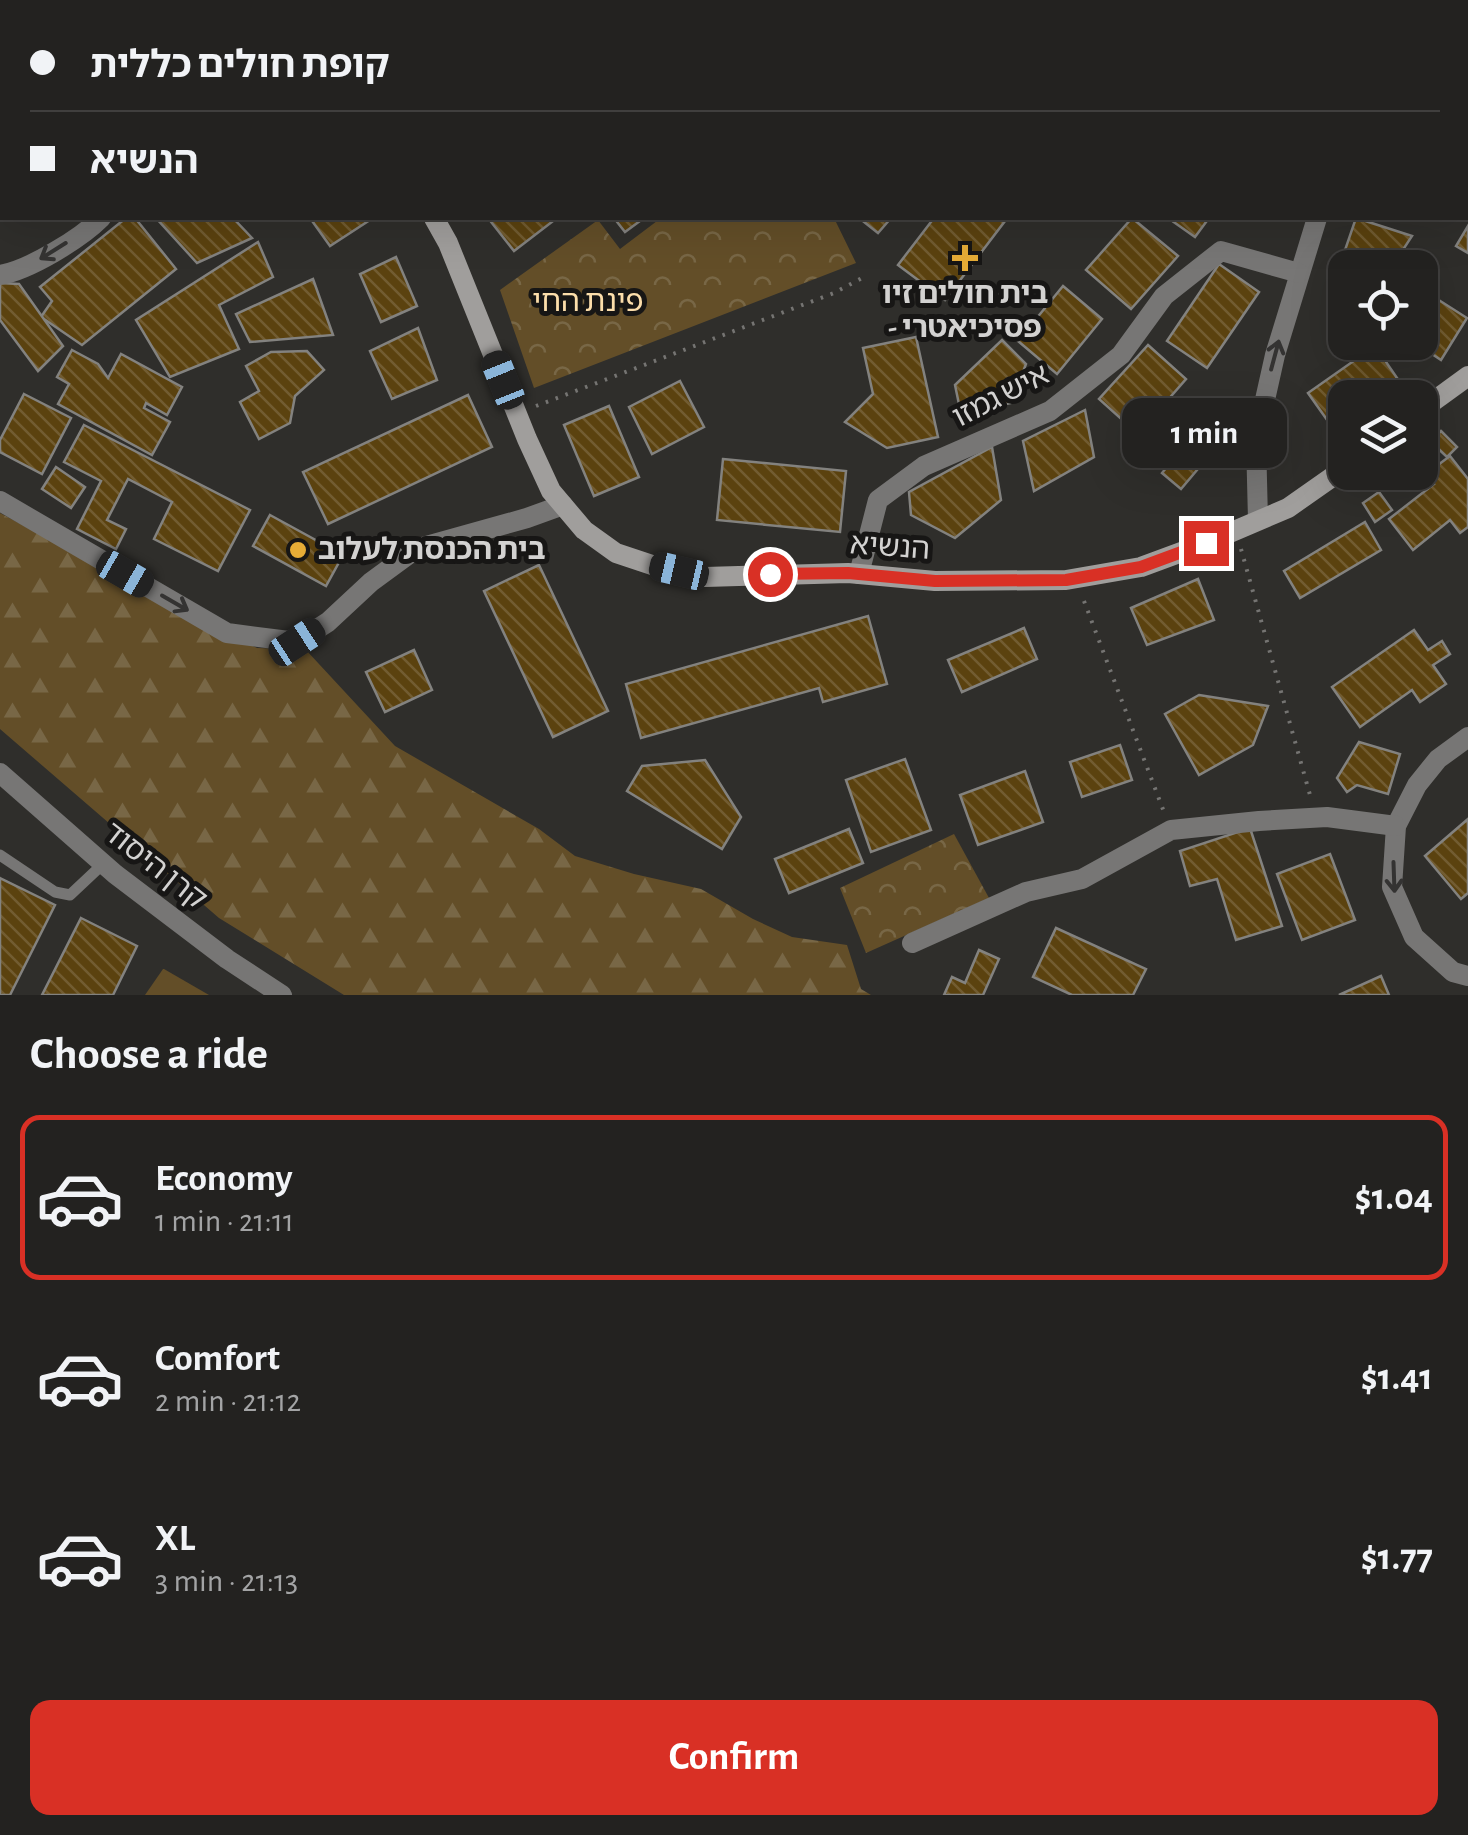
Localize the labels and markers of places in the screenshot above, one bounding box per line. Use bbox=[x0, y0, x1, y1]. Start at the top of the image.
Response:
marker: בית חולים זיו - פסיכיאטרי bbox=[952, 245, 978, 271]
place label: בית חולים זיו - פסיכיאטרי bbox=[882, 279, 1049, 343]
place label: בית הכנסת לעלוב bbox=[318, 535, 546, 565]
marker: בית הכנסת לעלוב bbox=[287, 539, 309, 561]

